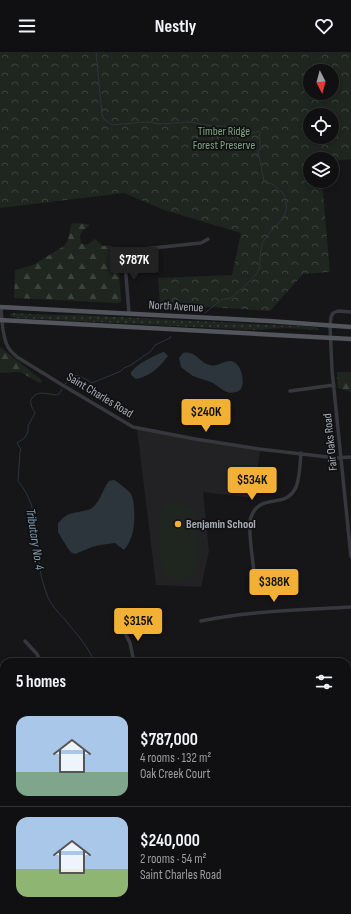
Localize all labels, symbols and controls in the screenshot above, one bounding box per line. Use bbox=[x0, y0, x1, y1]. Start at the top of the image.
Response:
icon: menu bbox=[16, 15, 38, 37]
icon: heart bbox=[313, 15, 335, 37]
text: Nestly bbox=[155, 16, 196, 37]
north arrow bbox=[303, 64, 339, 100]
map controls bbox=[303, 64, 339, 188]
button: locate bbox=[303, 108, 339, 144]
park label: Timber Ridge Forest Preserve bbox=[193, 124, 255, 153]
button: layers bbox=[303, 152, 339, 188]
pin: $787K bbox=[106, 247, 162, 281]
text: $787K bbox=[119, 252, 149, 268]
street label: North Avenue bbox=[148, 298, 204, 315]
street label: Saint Charles Road bbox=[64, 370, 136, 421]
pin: $240K bbox=[178, 399, 234, 433]
text: $240K bbox=[191, 404, 221, 420]
street label: Fair Oaks Road bbox=[320, 413, 341, 471]
pin: $534K bbox=[224, 467, 280, 501]
text: $534K bbox=[237, 472, 267, 488]
water label: Tributary No. 4 bbox=[22, 507, 48, 572]
place label: Benjamin School bbox=[186, 517, 256, 532]
marker: Benjamin School bbox=[173, 519, 183, 529]
pin: $388K bbox=[246, 569, 302, 603]
text: $388K bbox=[258, 574, 290, 590]
pin: $315K bbox=[110, 608, 166, 642]
text: $315K bbox=[123, 613, 153, 629]
icon: filters bbox=[313, 671, 335, 693]
text: 5 homes bbox=[16, 672, 66, 692]
text: $787,000 bbox=[140, 730, 198, 750]
icon: home bbox=[48, 732, 96, 780]
text: 4 rooms · 132 m² bbox=[140, 750, 211, 766]
text: Oak Creek Court bbox=[140, 766, 210, 782]
text: $240,000 bbox=[140, 831, 200, 851]
icon: home bbox=[48, 833, 96, 881]
text: 2 rooms · 54 m² bbox=[140, 851, 207, 867]
text: Saint Charles Road bbox=[140, 867, 221, 883]

